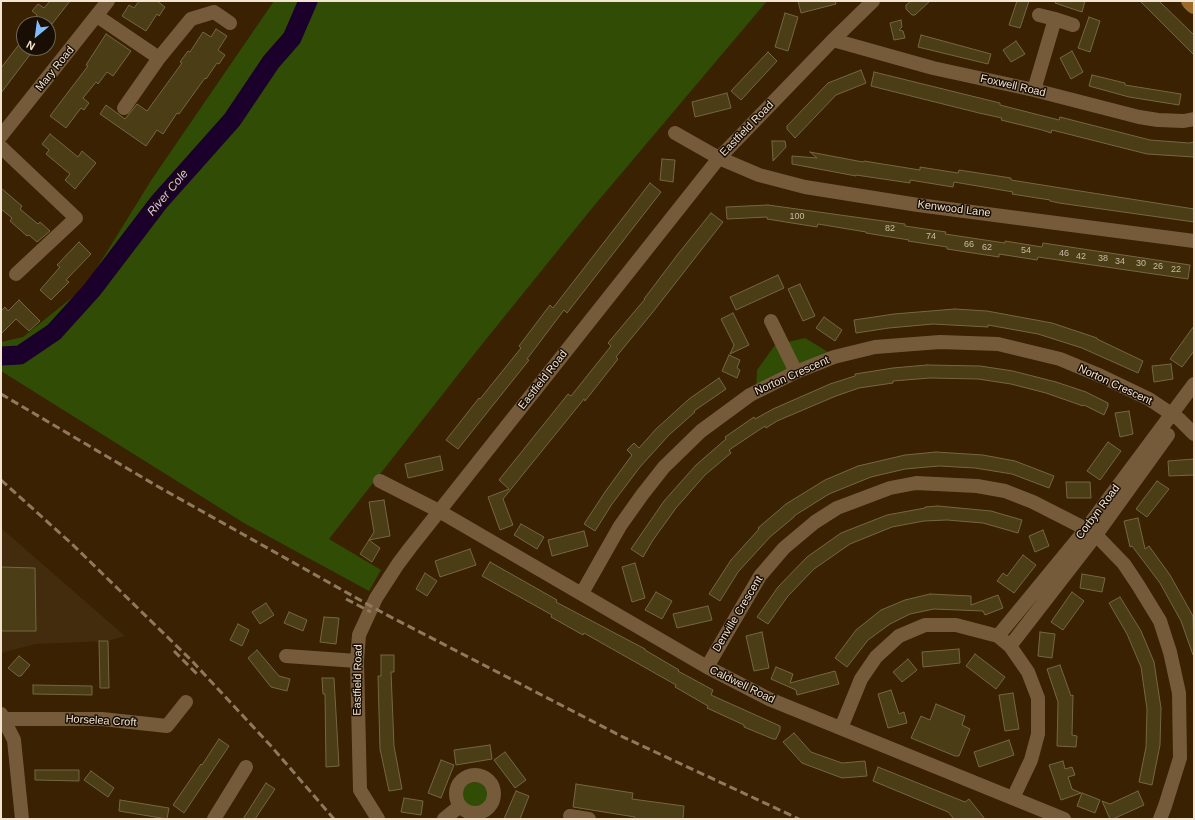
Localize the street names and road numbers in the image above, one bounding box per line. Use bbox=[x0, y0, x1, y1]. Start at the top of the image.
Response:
street label: Mary Road bbox=[33, 44, 77, 94]
street label: Foxwell Road bbox=[979, 72, 1047, 100]
street label: Eastfield Road bbox=[717, 99, 777, 159]
street label: Kenwood Lane bbox=[917, 198, 991, 220]
street label: Eastfield Road bbox=[516, 348, 570, 412]
street label: Norton Crescent bbox=[753, 354, 831, 398]
street label: Norton Crescent bbox=[1076, 362, 1154, 408]
street label: Corbyn Road bbox=[1073, 482, 1123, 542]
street label: Denville Crescent bbox=[710, 574, 766, 654]
street label: Eastfield Road bbox=[351, 644, 365, 716]
street label: Caldwell Road bbox=[707, 664, 777, 706]
street label: Horselea Croft bbox=[65, 713, 137, 729]

